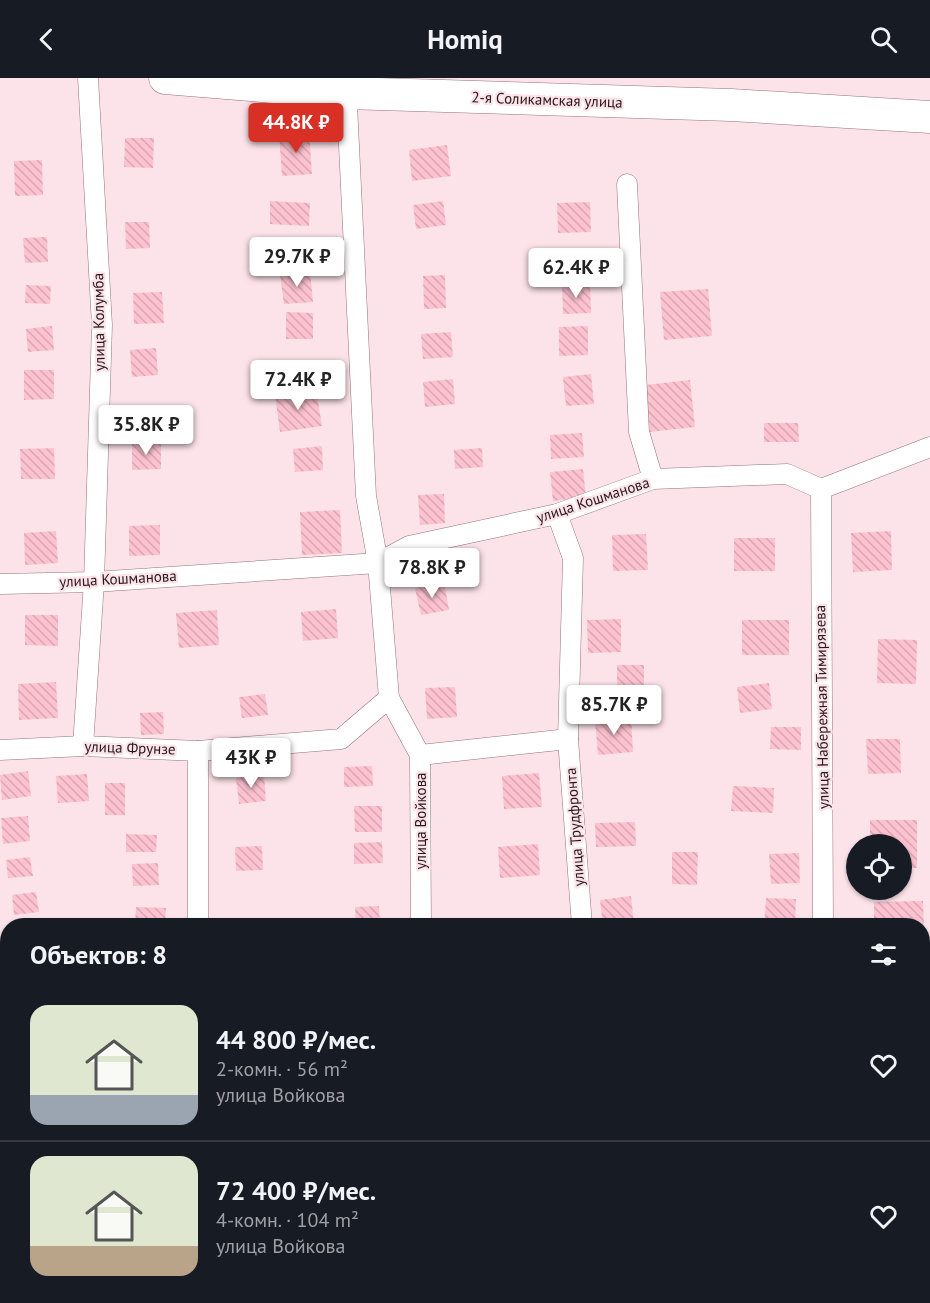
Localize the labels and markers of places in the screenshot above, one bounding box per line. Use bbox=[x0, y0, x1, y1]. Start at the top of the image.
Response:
pin: 44.8K ₽ bbox=[241, 103, 351, 154]
pin: 29.7K ₽ bbox=[242, 237, 352, 288]
pin: 62.4K ₽ bbox=[521, 248, 631, 299]
pin: 72.4K ₽ bbox=[243, 360, 353, 411]
pin: 35.8K ₽ bbox=[91, 405, 201, 456]
pin: 78.8K ₽ bbox=[377, 548, 487, 599]
pin: 85.7K ₽ bbox=[559, 685, 669, 736]
pin: 43K ₽ bbox=[209, 738, 293, 789]

